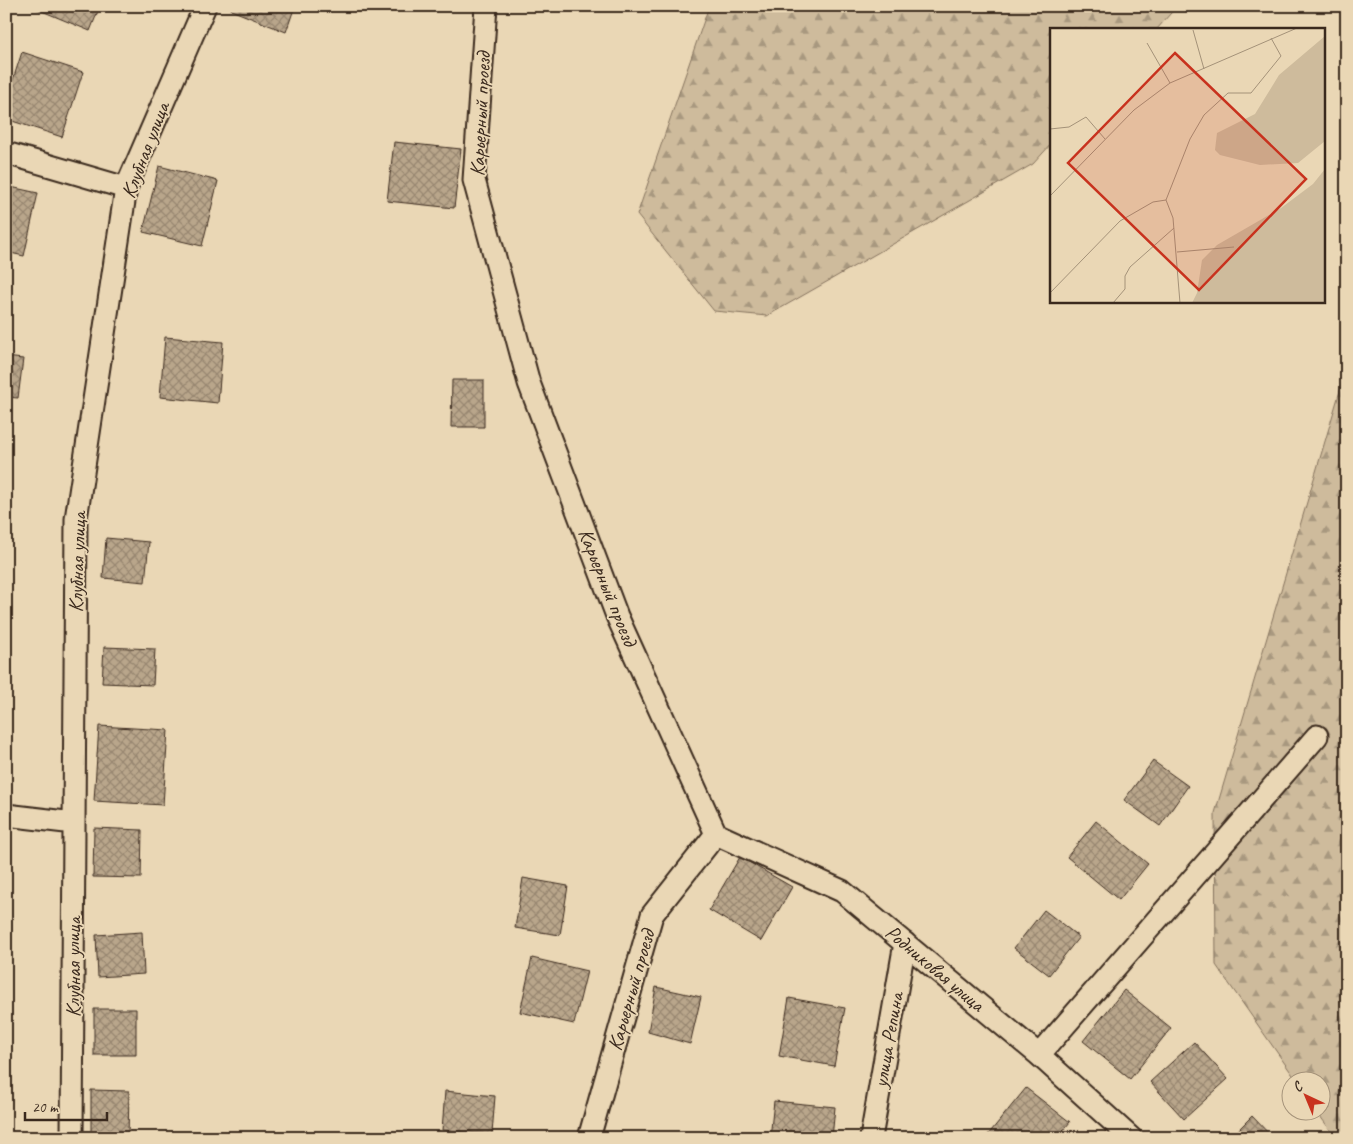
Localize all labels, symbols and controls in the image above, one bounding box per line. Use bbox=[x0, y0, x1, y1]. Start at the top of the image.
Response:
inset map bbox=[1050, 28, 1326, 302]
street label: Карьерный проезд bbox=[464, 49, 496, 177]
street label: Клубная улица bbox=[115, 96, 176, 202]
street label: Клубная улица bbox=[62, 509, 92, 613]
street label: Карьерный проезд bbox=[573, 524, 644, 652]
street label: Клубная улица bbox=[60, 914, 86, 1017]
street label: Родниковая улица bbox=[880, 919, 991, 1018]
street label: Карьерный проезд bbox=[601, 924, 661, 1053]
street label: улица Репина bbox=[867, 988, 910, 1091]
north arrow bbox=[1280, 1072, 1330, 1122]
text: С bbox=[1289, 1077, 1307, 1096]
scale bar bbox=[25, 1089, 108, 1121]
text: 20 m bbox=[32, 1098, 59, 1117]

